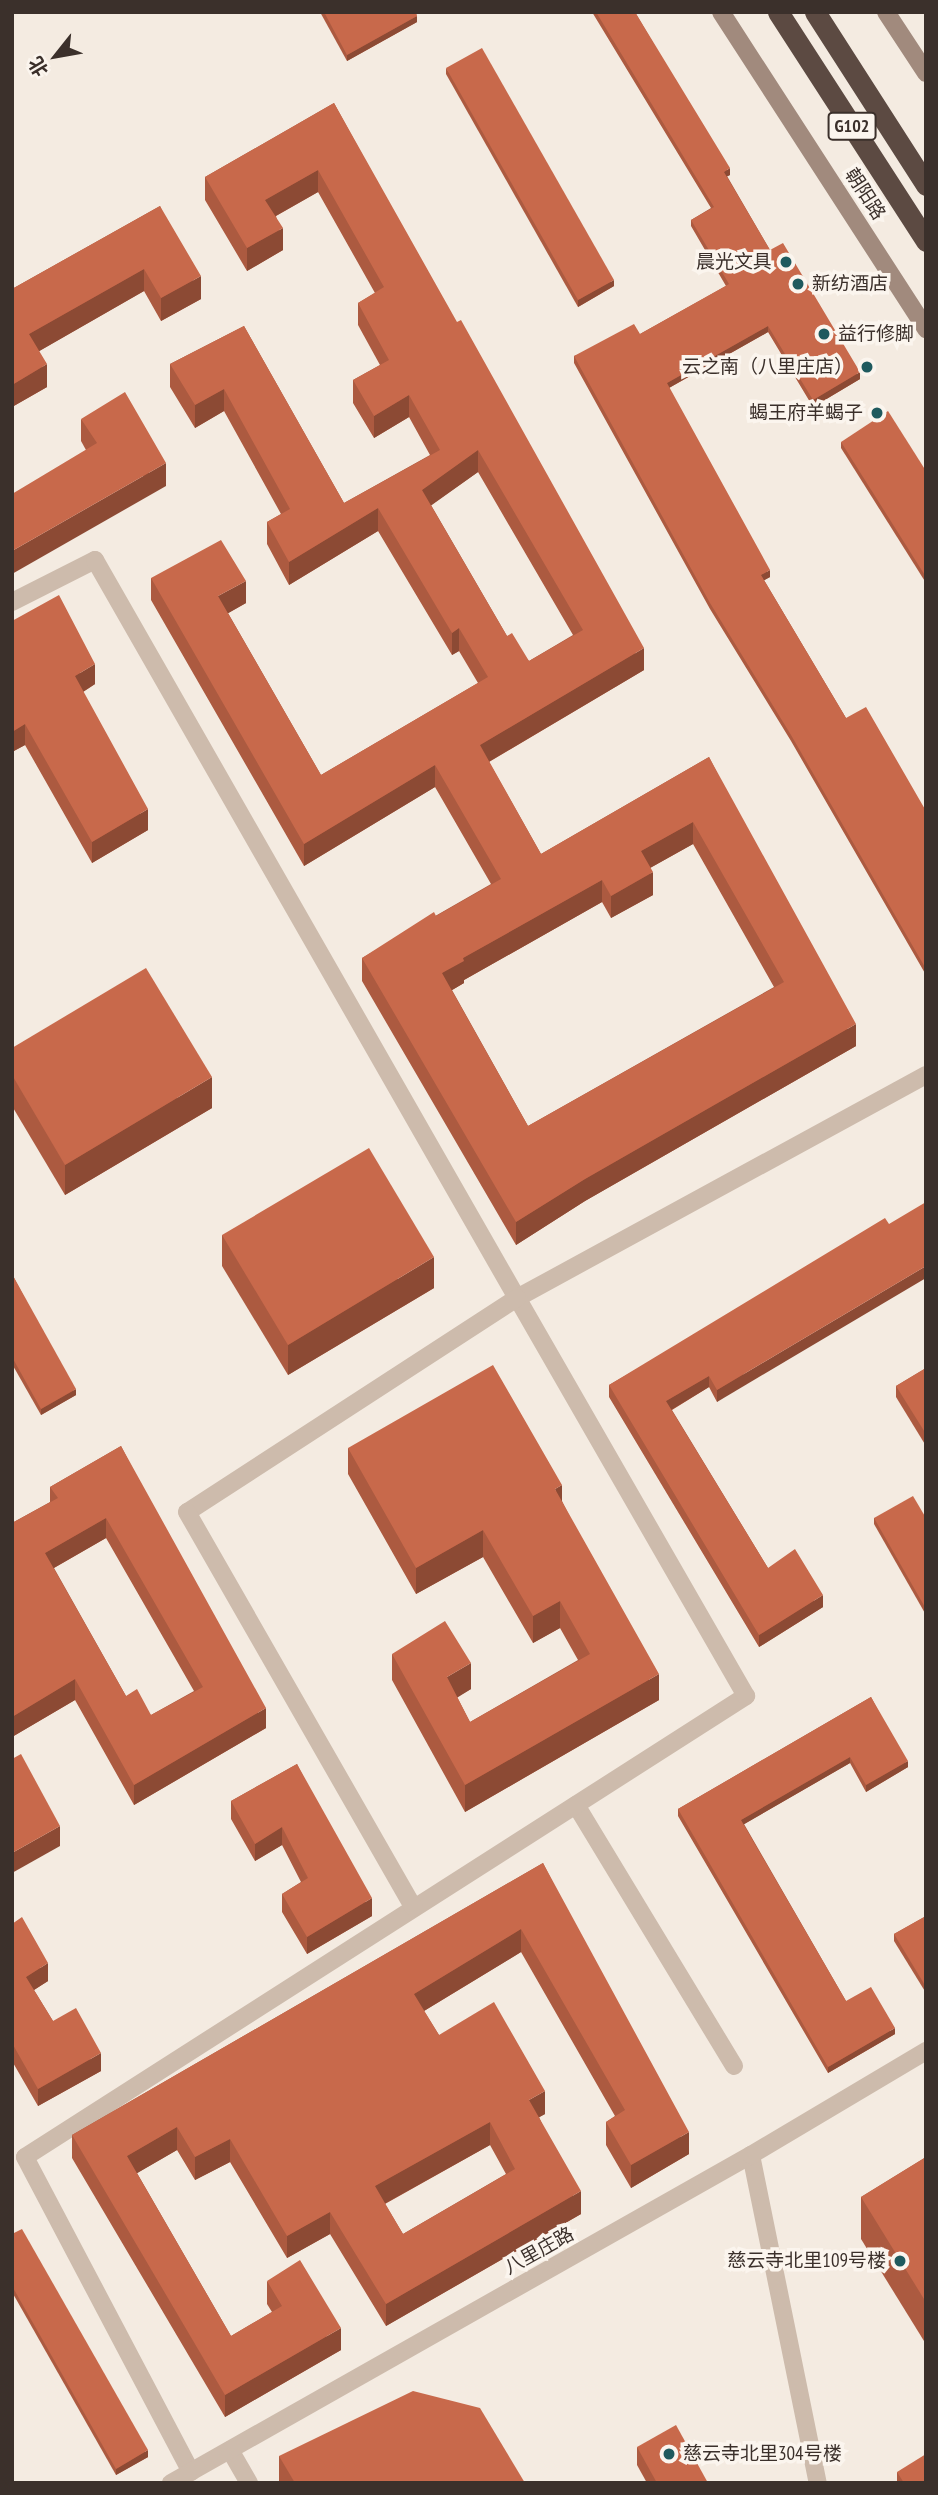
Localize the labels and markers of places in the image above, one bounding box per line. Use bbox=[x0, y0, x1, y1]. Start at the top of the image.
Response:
place label: 晨光文具 bbox=[696, 251, 772, 273]
marker: 晨光文具 bbox=[778, 254, 794, 270]
place label: 新纺酒店 bbox=[812, 273, 888, 295]
marker: 新纺酒店 bbox=[790, 276, 806, 292]
place label: 益行修脚 bbox=[838, 323, 914, 345]
marker: 益行修脚 bbox=[816, 326, 832, 342]
place label: 云之南（八里庄店） bbox=[682, 356, 853, 378]
marker: 云之南（八里庄店） bbox=[859, 359, 875, 375]
place label: 蝎王府羊蝎子 bbox=[749, 402, 863, 424]
marker: 蝎王府羊蝎子 bbox=[869, 405, 885, 421]
place label: 慈云寺北里109号楼 bbox=[727, 2250, 886, 2272]
marker: 慈云寺北里109号楼 bbox=[892, 2253, 908, 2269]
place label: 慈云寺北里304号楼 bbox=[683, 2443, 842, 2465]
marker: 慈云寺北里304号楼 bbox=[661, 2446, 677, 2462]

